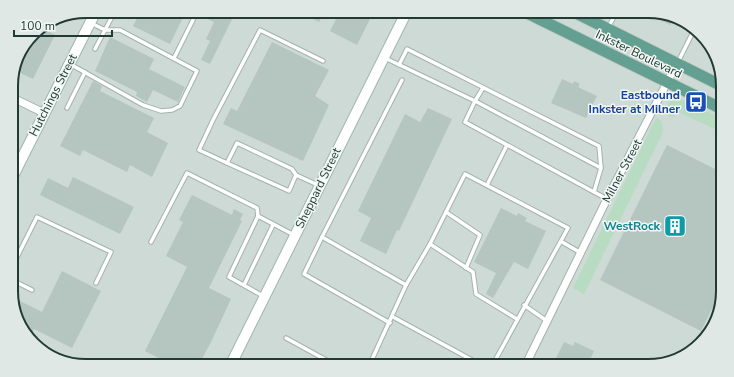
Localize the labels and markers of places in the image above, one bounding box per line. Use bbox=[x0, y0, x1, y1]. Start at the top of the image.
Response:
place label: Eastbound Inkster at Milner bbox=[589, 87, 680, 117]
bus stop icon: Eastbound Inkster at Milner bbox=[683, 89, 709, 115]
building icon: WestRock bbox=[662, 213, 688, 239]
place label: WestRock bbox=[603, 218, 661, 234]

